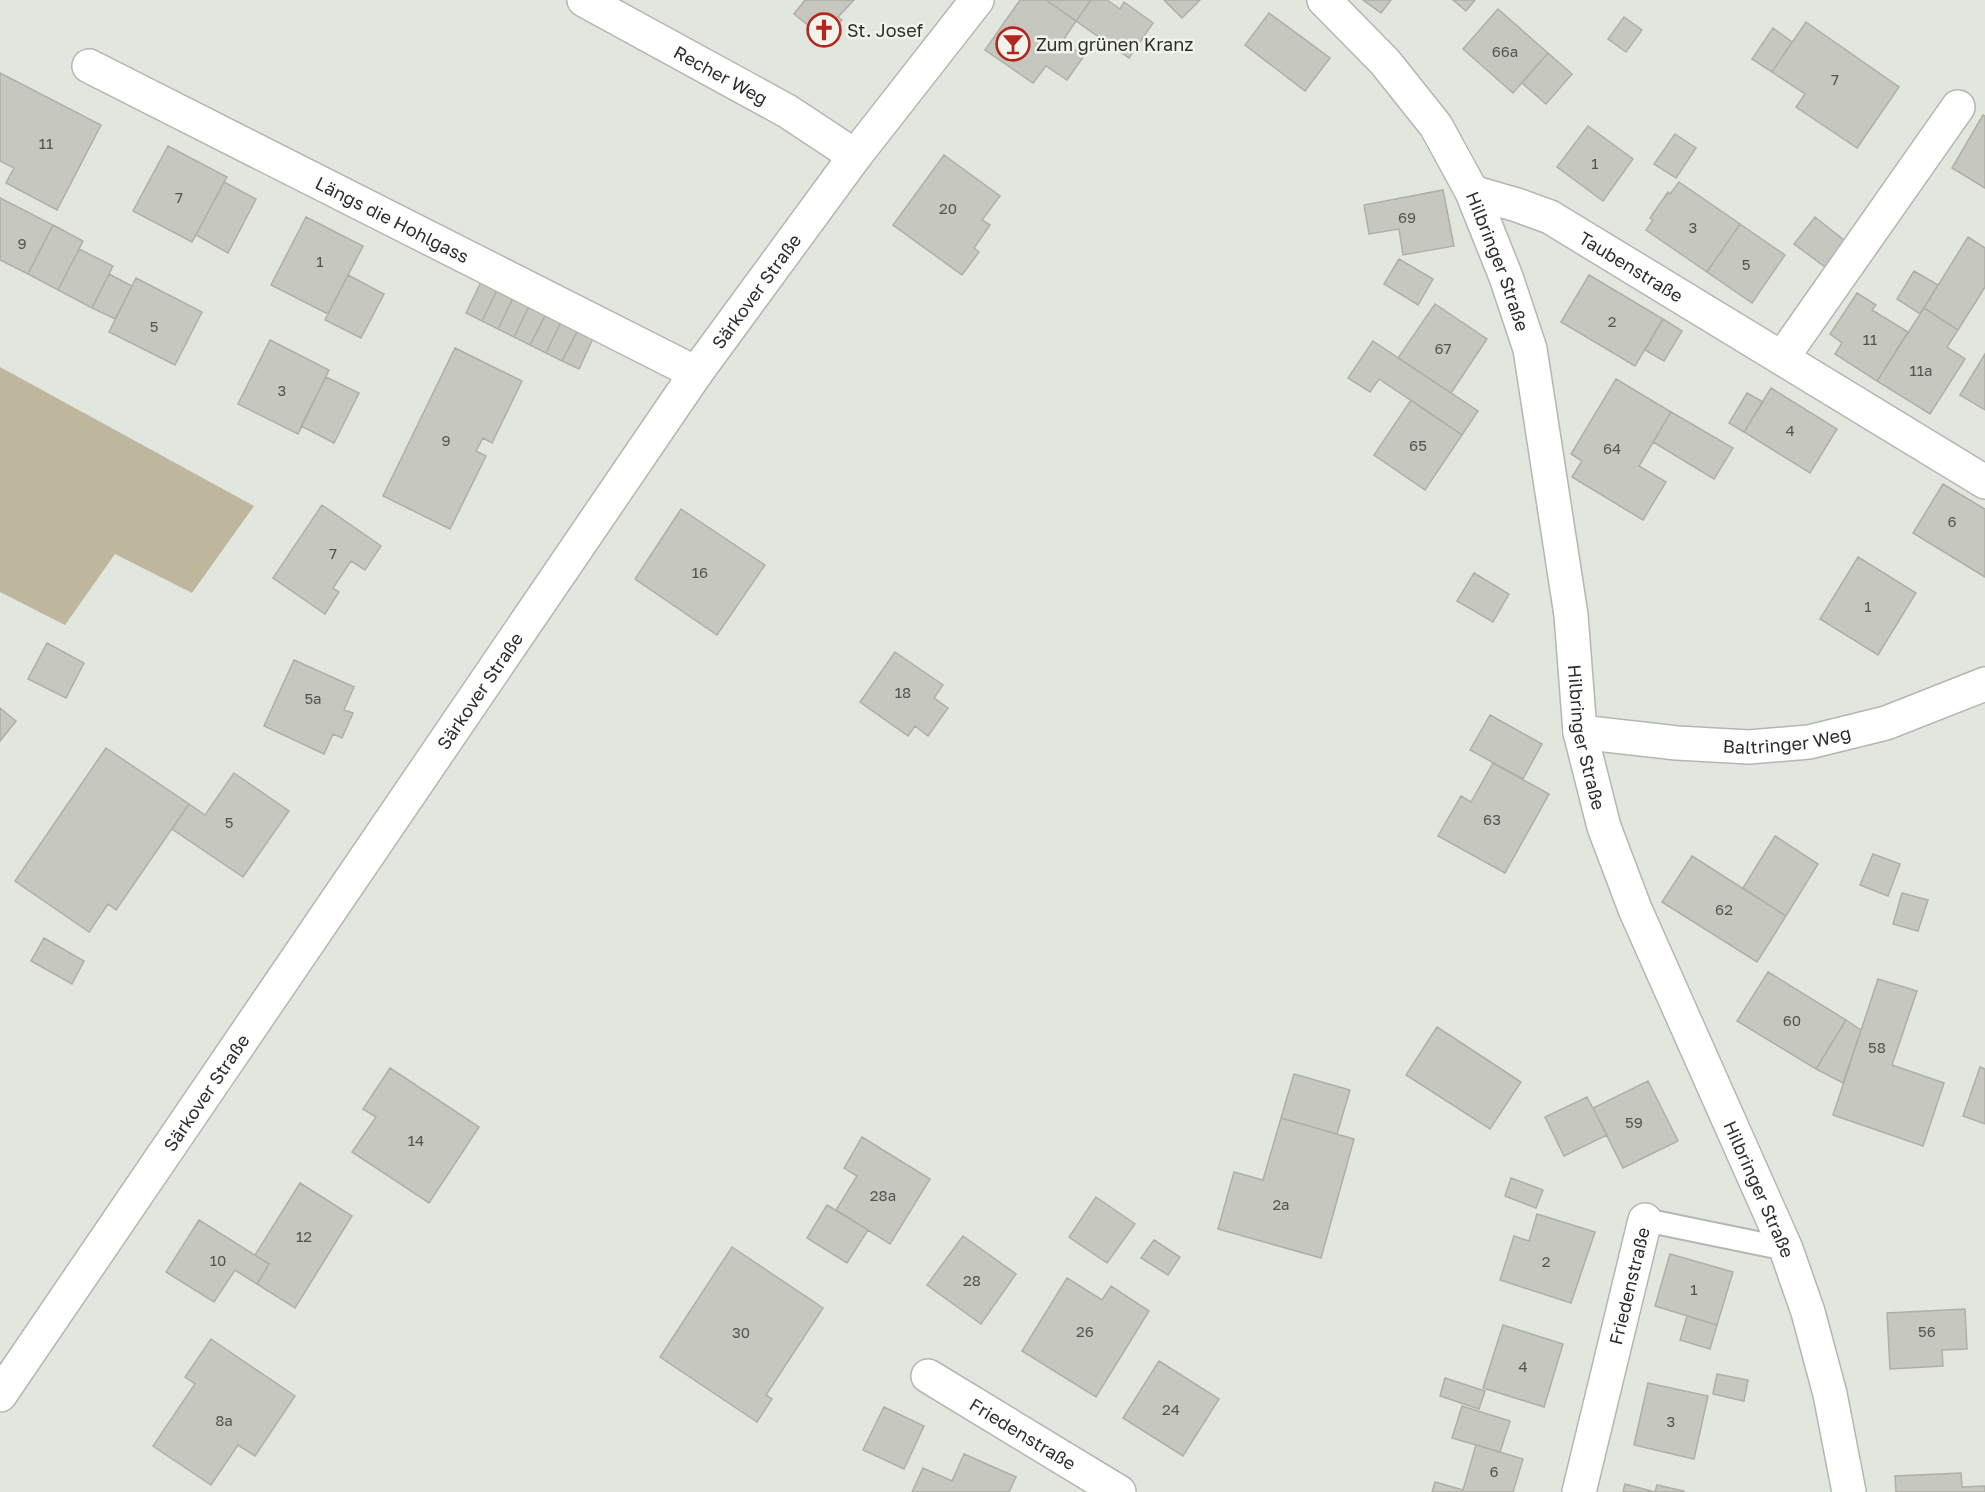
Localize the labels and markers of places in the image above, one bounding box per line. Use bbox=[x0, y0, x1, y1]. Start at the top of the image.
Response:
church icon: St. Josef bbox=[806, 12, 842, 48]
place label: St. Josef bbox=[847, 19, 923, 41]
bar icon: Zum grünen Kranz bbox=[995, 26, 1031, 62]
place label: Zum grünen Kranz bbox=[1036, 33, 1194, 55]

